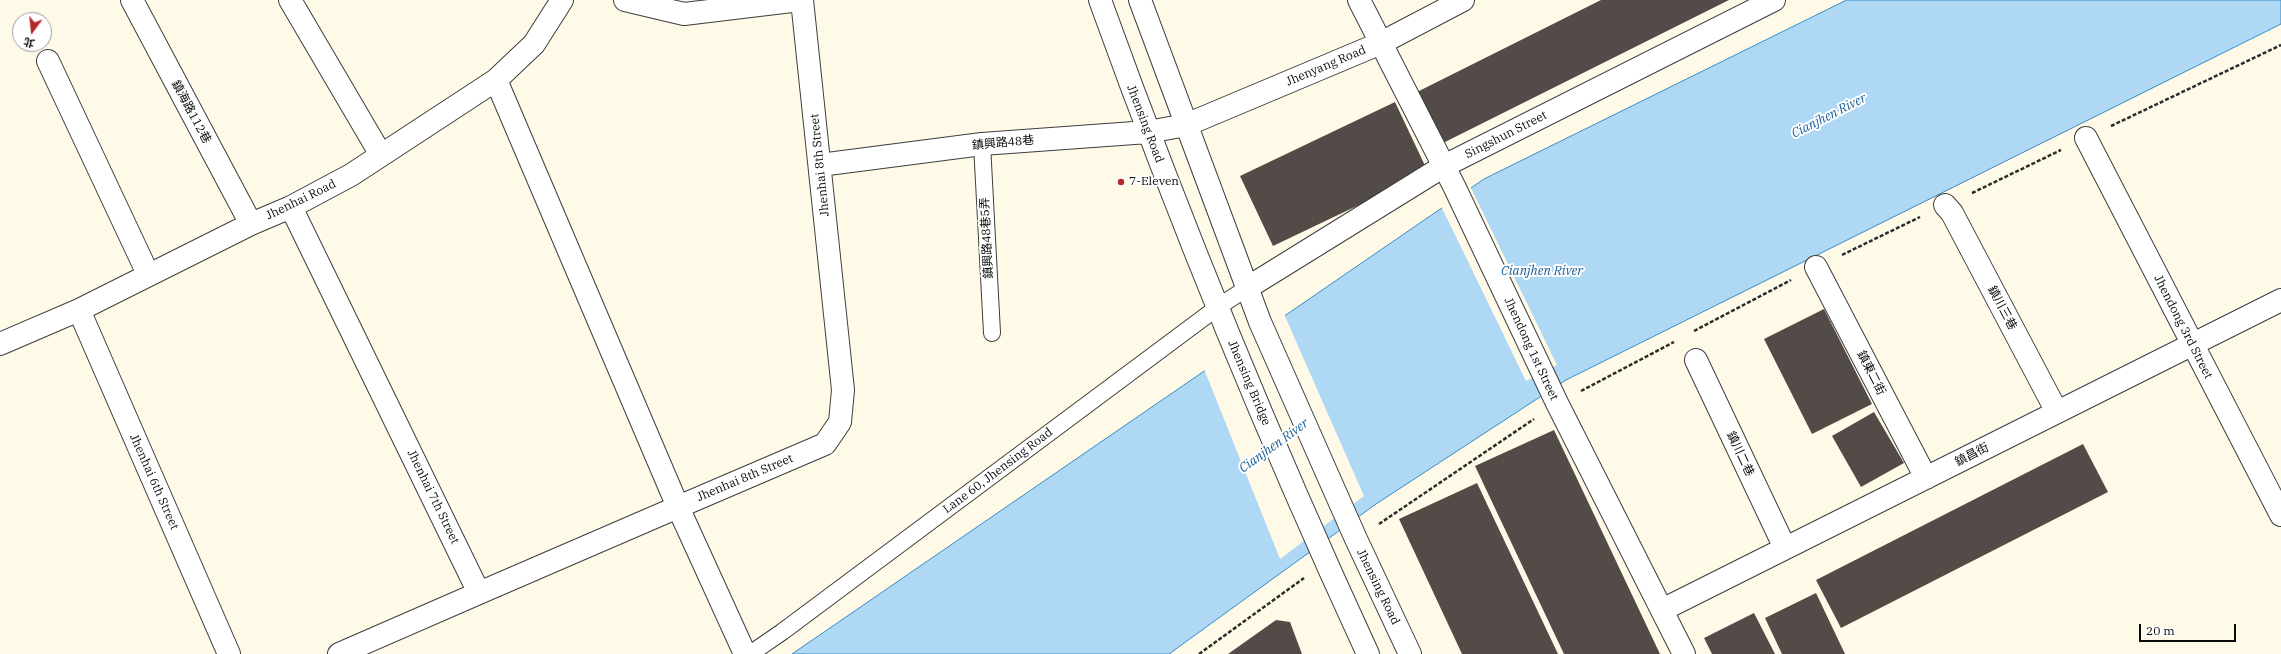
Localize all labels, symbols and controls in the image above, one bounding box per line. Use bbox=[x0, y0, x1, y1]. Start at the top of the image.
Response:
north arrow bbox=[12, 12, 52, 52]
text: 北 bbox=[22, 34, 36, 51]
street label: Jhenyang Road bbox=[1284, 43, 1368, 89]
street label: 鎮海路112巷 bbox=[168, 78, 214, 146]
street label: Jhensing Road bbox=[1124, 83, 1166, 165]
water label: Cianjhen River bbox=[1789, 90, 1869, 142]
street label: Singshun Street bbox=[1463, 108, 1549, 162]
street label: Jhenhai 8th Street bbox=[807, 113, 833, 217]
street label: 鎮興路48巷 bbox=[971, 133, 1035, 153]
place label: 7-Eleven bbox=[1129, 175, 1179, 189]
street label: Jhenhai Road bbox=[264, 177, 338, 223]
marker: 7-Eleven bbox=[1116, 177, 1126, 187]
street label: 鎮興路48巷5弄 bbox=[978, 197, 996, 279]
water label: Cianjhen River bbox=[1501, 263, 1583, 279]
street label: Jhendong 3rd Street bbox=[2151, 273, 2215, 381]
street label: 鎮川三巷 bbox=[1984, 283, 2020, 333]
street label: Jhendong 1st Street bbox=[1501, 295, 1561, 403]
street label: Jhensing Bridge bbox=[1225, 338, 1273, 428]
street label: 鎮東二街 bbox=[1854, 348, 1888, 398]
water label: Cianjhen River bbox=[1236, 416, 1312, 476]
street label: Lane 60, Jhensing Road bbox=[940, 425, 1056, 517]
street label: 鎮川二巷 bbox=[1723, 429, 1757, 479]
street label: Jhenhai 6th Street bbox=[126, 432, 182, 532]
street label: 鎮昌街 bbox=[1953, 440, 1991, 470]
street label: Jhenhai 7th Street bbox=[404, 448, 462, 546]
street label: Jhenhai 8th Street bbox=[695, 451, 795, 505]
street label: Jhensing Road bbox=[1353, 547, 1403, 627]
scale bar bbox=[2141, 616, 2238, 642]
text: 20 m bbox=[2146, 623, 2175, 638]

